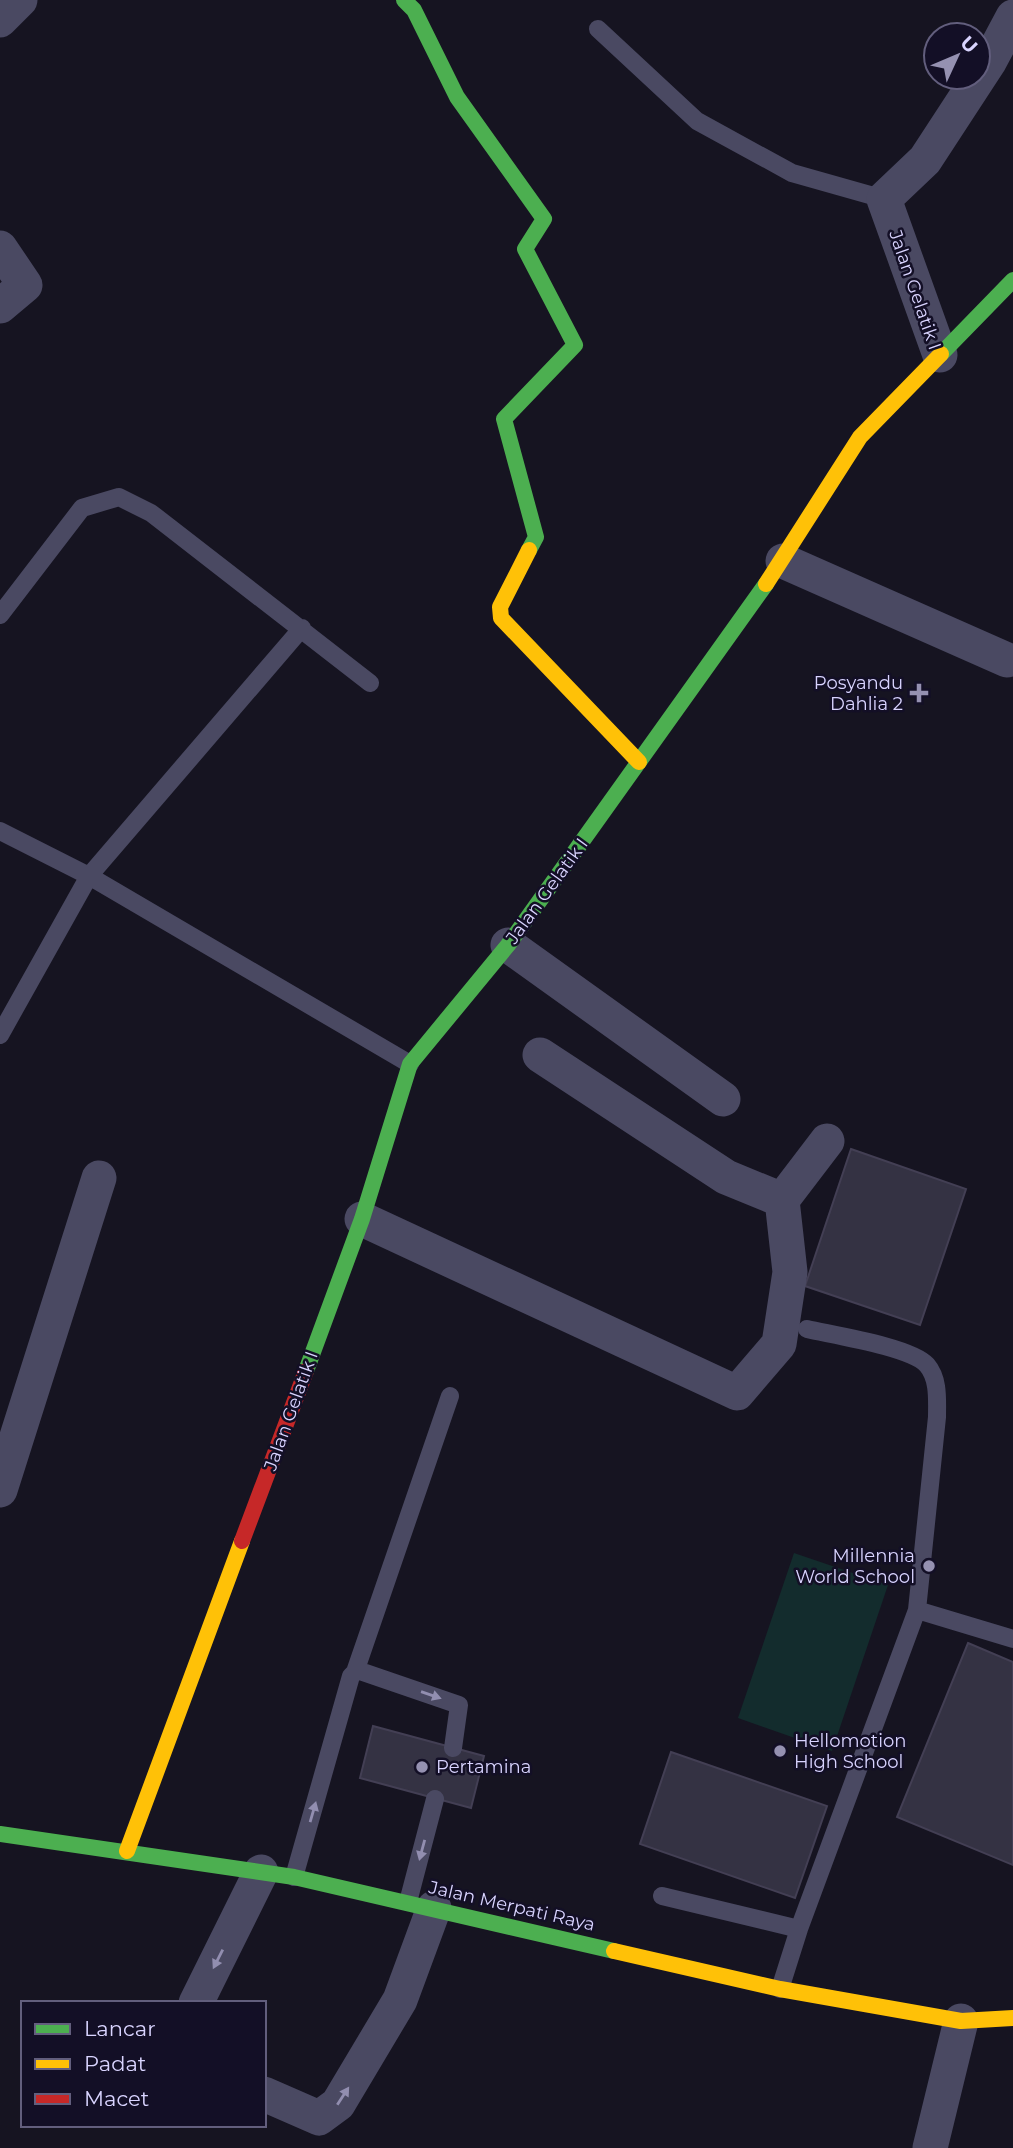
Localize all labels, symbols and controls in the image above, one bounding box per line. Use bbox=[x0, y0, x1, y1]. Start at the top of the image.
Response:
north arrow bbox=[922, 21, 992, 91]
text: U bbox=[955, 31, 982, 58]
street label: Jalan Gelatik I bbox=[884, 226, 946, 353]
place label: Posyandu Dahlia 2 bbox=[814, 672, 903, 715]
marker: Posyandu Dahlia 2 bbox=[909, 683, 929, 703]
street label: Jalan Gelatik I bbox=[501, 834, 593, 949]
street label: Jalan Gelatik I bbox=[259, 1348, 323, 1475]
place label: Millennia World School bbox=[795, 1545, 915, 1588]
marker: Millennia World School bbox=[921, 1558, 937, 1574]
one-way arrow bbox=[421, 1690, 442, 1701]
place label: Hellomotion High School bbox=[794, 1730, 906, 1773]
marker: Hellomotion High School bbox=[772, 1743, 788, 1759]
place label: Pertamina bbox=[436, 1756, 531, 1778]
marker: Pertamina bbox=[414, 1759, 430, 1775]
one-way arrow bbox=[308, 1801, 318, 1822]
one-way arrow bbox=[416, 1840, 426, 1861]
street label: Jalan Merpati Raya bbox=[426, 1876, 597, 1936]
one-way arrow bbox=[212, 1949, 223, 1969]
legend bbox=[21, 2001, 266, 2127]
text: Lancar bbox=[84, 2016, 156, 2041]
text: Padat bbox=[84, 2051, 146, 2076]
text: Macet bbox=[84, 2086, 149, 2111]
one-way arrow bbox=[336, 2086, 349, 2105]

